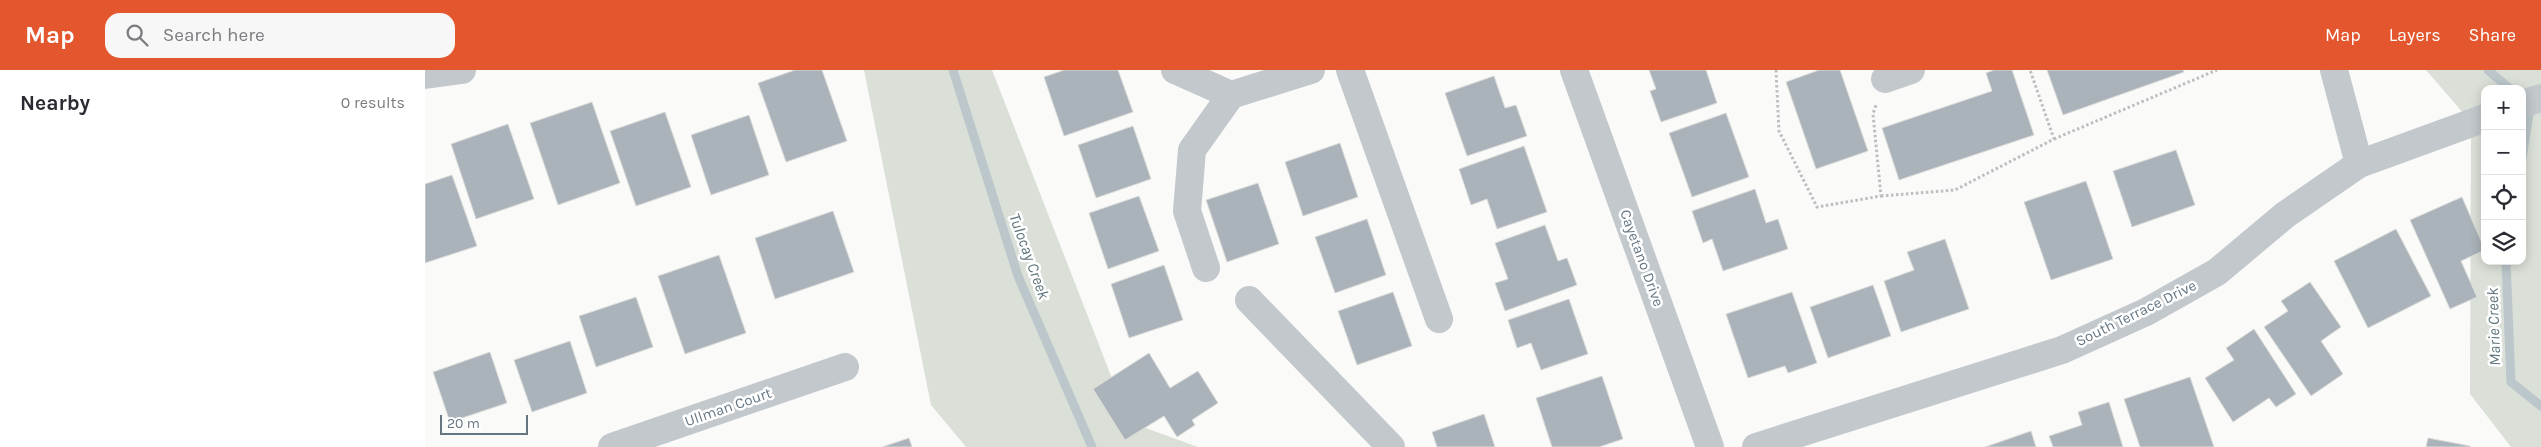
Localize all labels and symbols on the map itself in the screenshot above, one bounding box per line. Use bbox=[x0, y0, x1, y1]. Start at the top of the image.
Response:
street label: Cayetano Drive bbox=[1616, 207, 1668, 309]
water label: Tulocay Creek bbox=[1005, 211, 1054, 303]
street label: South Terrace Drive bbox=[2073, 276, 2199, 350]
water label: Marie Creek bbox=[2483, 287, 2504, 366]
street label: Ullman Court bbox=[682, 384, 774, 430]
scale bar bbox=[440, 412, 527, 435]

